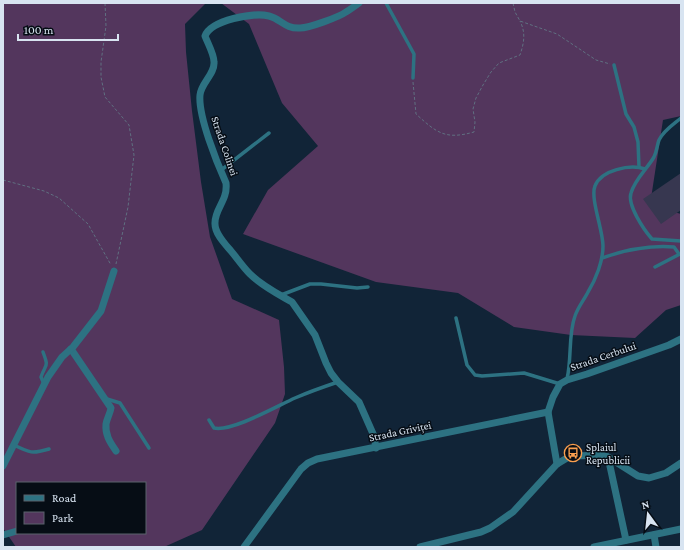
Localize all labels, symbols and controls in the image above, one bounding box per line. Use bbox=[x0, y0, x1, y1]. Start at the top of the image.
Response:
scale bar bbox=[18, 16, 118, 42]
text: 100 m bbox=[24, 23, 54, 37]
street label: Strada Colinei bbox=[209, 115, 241, 177]
street label: Strada Cerbului bbox=[569, 339, 638, 373]
street label: Strada Griviței bbox=[368, 419, 433, 445]
place label: Splaiul Republicii bbox=[586, 441, 630, 467]
bus stop icon: Splaiul Republicii bbox=[563, 443, 583, 463]
legend bbox=[16, 482, 146, 534]
text: Road bbox=[52, 491, 77, 505]
north arrow bbox=[628, 494, 668, 534]
text: N bbox=[640, 497, 651, 511]
text: Park bbox=[52, 511, 74, 525]

